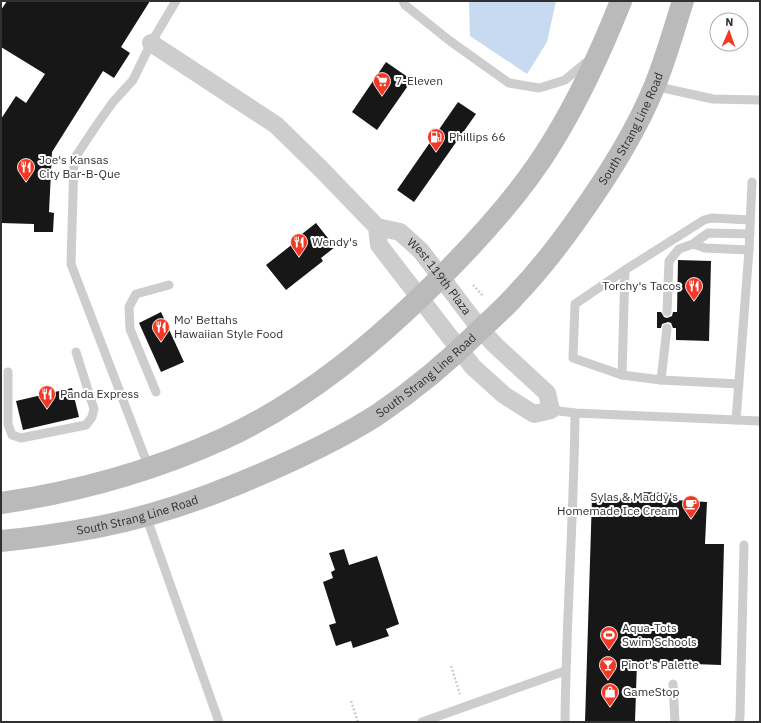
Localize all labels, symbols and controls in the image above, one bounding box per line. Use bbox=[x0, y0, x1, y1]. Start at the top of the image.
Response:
north arrow bbox=[709, 12, 749, 52]
text: N bbox=[725, 15, 734, 29]
street label: South Strang Line Road bbox=[595, 70, 666, 188]
supermarket icon: 7-Eleven bbox=[372, 71, 392, 96]
place label: 7-Eleven bbox=[395, 73, 443, 88]
fuel station icon: Phillips 66 bbox=[426, 127, 446, 152]
place label: Phillips 66 bbox=[449, 129, 506, 144]
place label: Joe's Kansas City Bar-B-Que bbox=[39, 152, 121, 181]
restaurant icon: Joe's Kansas City Bar-B-Que bbox=[16, 157, 36, 182]
restaurant icon: Wendy's bbox=[289, 232, 309, 257]
place label: Wendy's bbox=[312, 234, 358, 249]
street label: West 119th Plaza bbox=[404, 234, 475, 318]
restaurant icon: Torchy's Tacos bbox=[684, 276, 704, 301]
place label: Torchy's Tacos bbox=[602, 278, 681, 293]
place label: Mo' Bettahs Hawaiian Style Food bbox=[174, 312, 283, 341]
restaurant icon: Mo' Bettahs Hawaiian Style Food bbox=[151, 317, 171, 342]
street label: South Strang Line Road bbox=[373, 330, 479, 421]
restaurant icon: Panda Express bbox=[37, 384, 57, 409]
place label: Panda Express bbox=[60, 386, 139, 401]
place label: Sylas & Maddy's Homemade Ice Cream bbox=[557, 489, 678, 518]
street label: South Strang Line Road bbox=[75, 492, 200, 538]
cafe icon: Sylas & Maddy's Homemade Ice Cream bbox=[681, 494, 701, 519]
place label: Aqua-Tots Swim Schools bbox=[622, 620, 697, 649]
sports icon: Aqua-Tots Swim Schools bbox=[599, 625, 619, 650]
bar icon: Pinot's Palette bbox=[598, 655, 618, 680]
place label: Pinot's Palette bbox=[621, 657, 699, 672]
shop icon: GameStop bbox=[600, 682, 620, 707]
place label: GameStop bbox=[623, 684, 680, 699]

